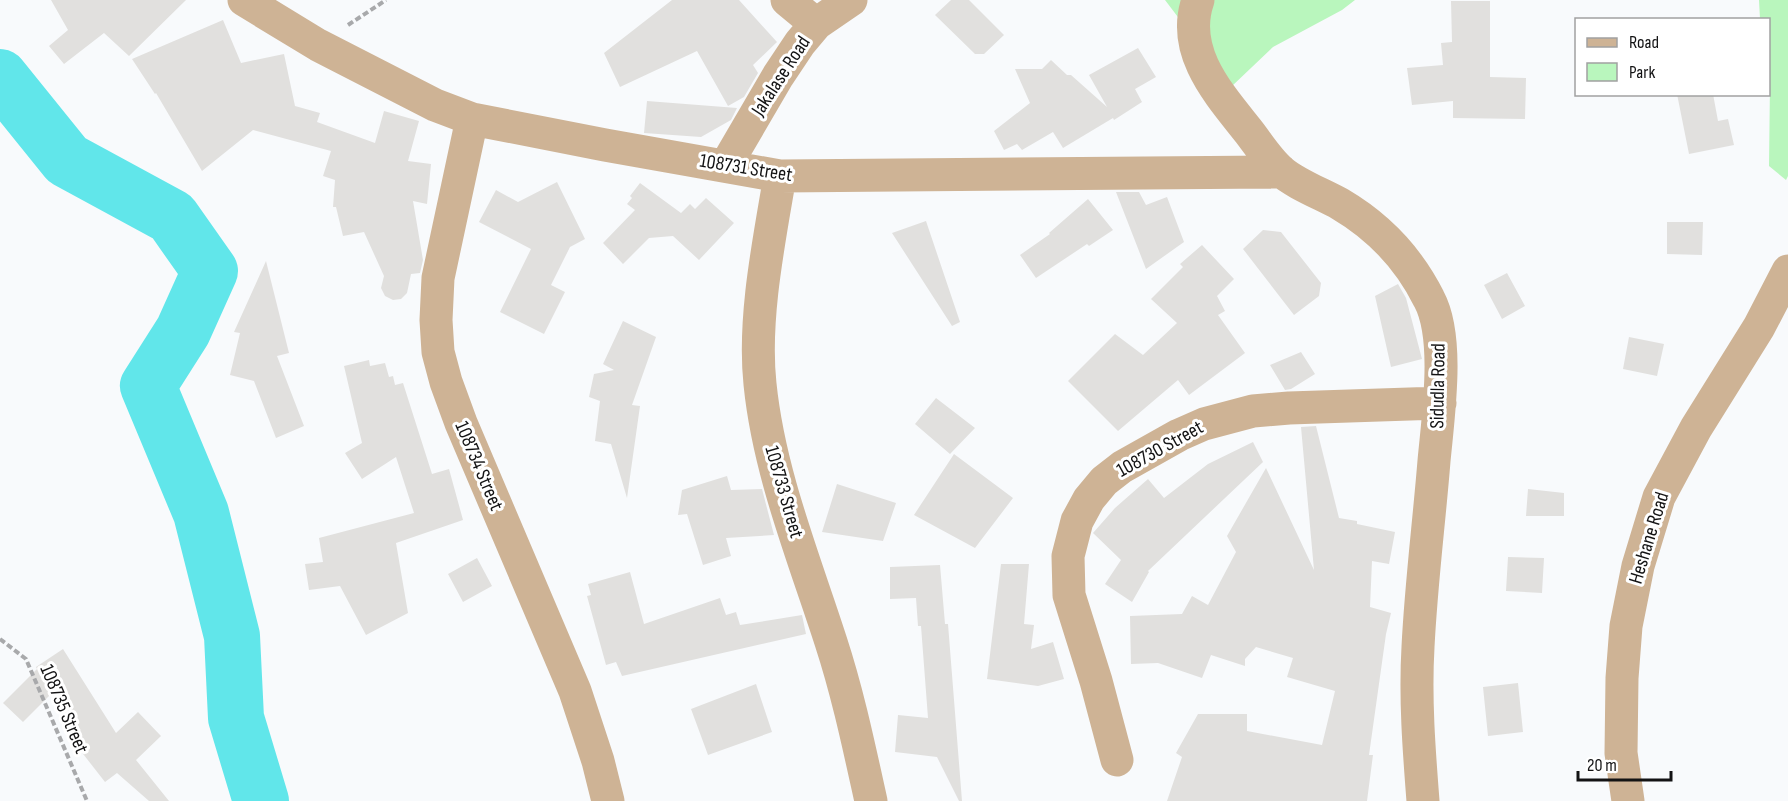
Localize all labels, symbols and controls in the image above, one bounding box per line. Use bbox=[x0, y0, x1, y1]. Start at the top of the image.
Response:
legend bbox=[1575, 18, 1770, 96]
street label: Jakalase Road bbox=[746, 32, 816, 121]
text: Road bbox=[1629, 32, 1659, 53]
text: Park bbox=[1629, 62, 1655, 83]
street label: 108731 Street bbox=[698, 149, 794, 187]
street label: Sidudla Road bbox=[1425, 343, 1451, 429]
street label: 108730 Street bbox=[1113, 415, 1207, 483]
street label: 108734 Street bbox=[449, 418, 509, 514]
street label: 108733 Street bbox=[759, 443, 809, 541]
street label: Heshane Road bbox=[1624, 489, 1674, 587]
street label: 108735 Street bbox=[35, 661, 93, 757]
scale bar bbox=[1578, 744, 1671, 782]
text: 20 m bbox=[1587, 755, 1617, 776]

